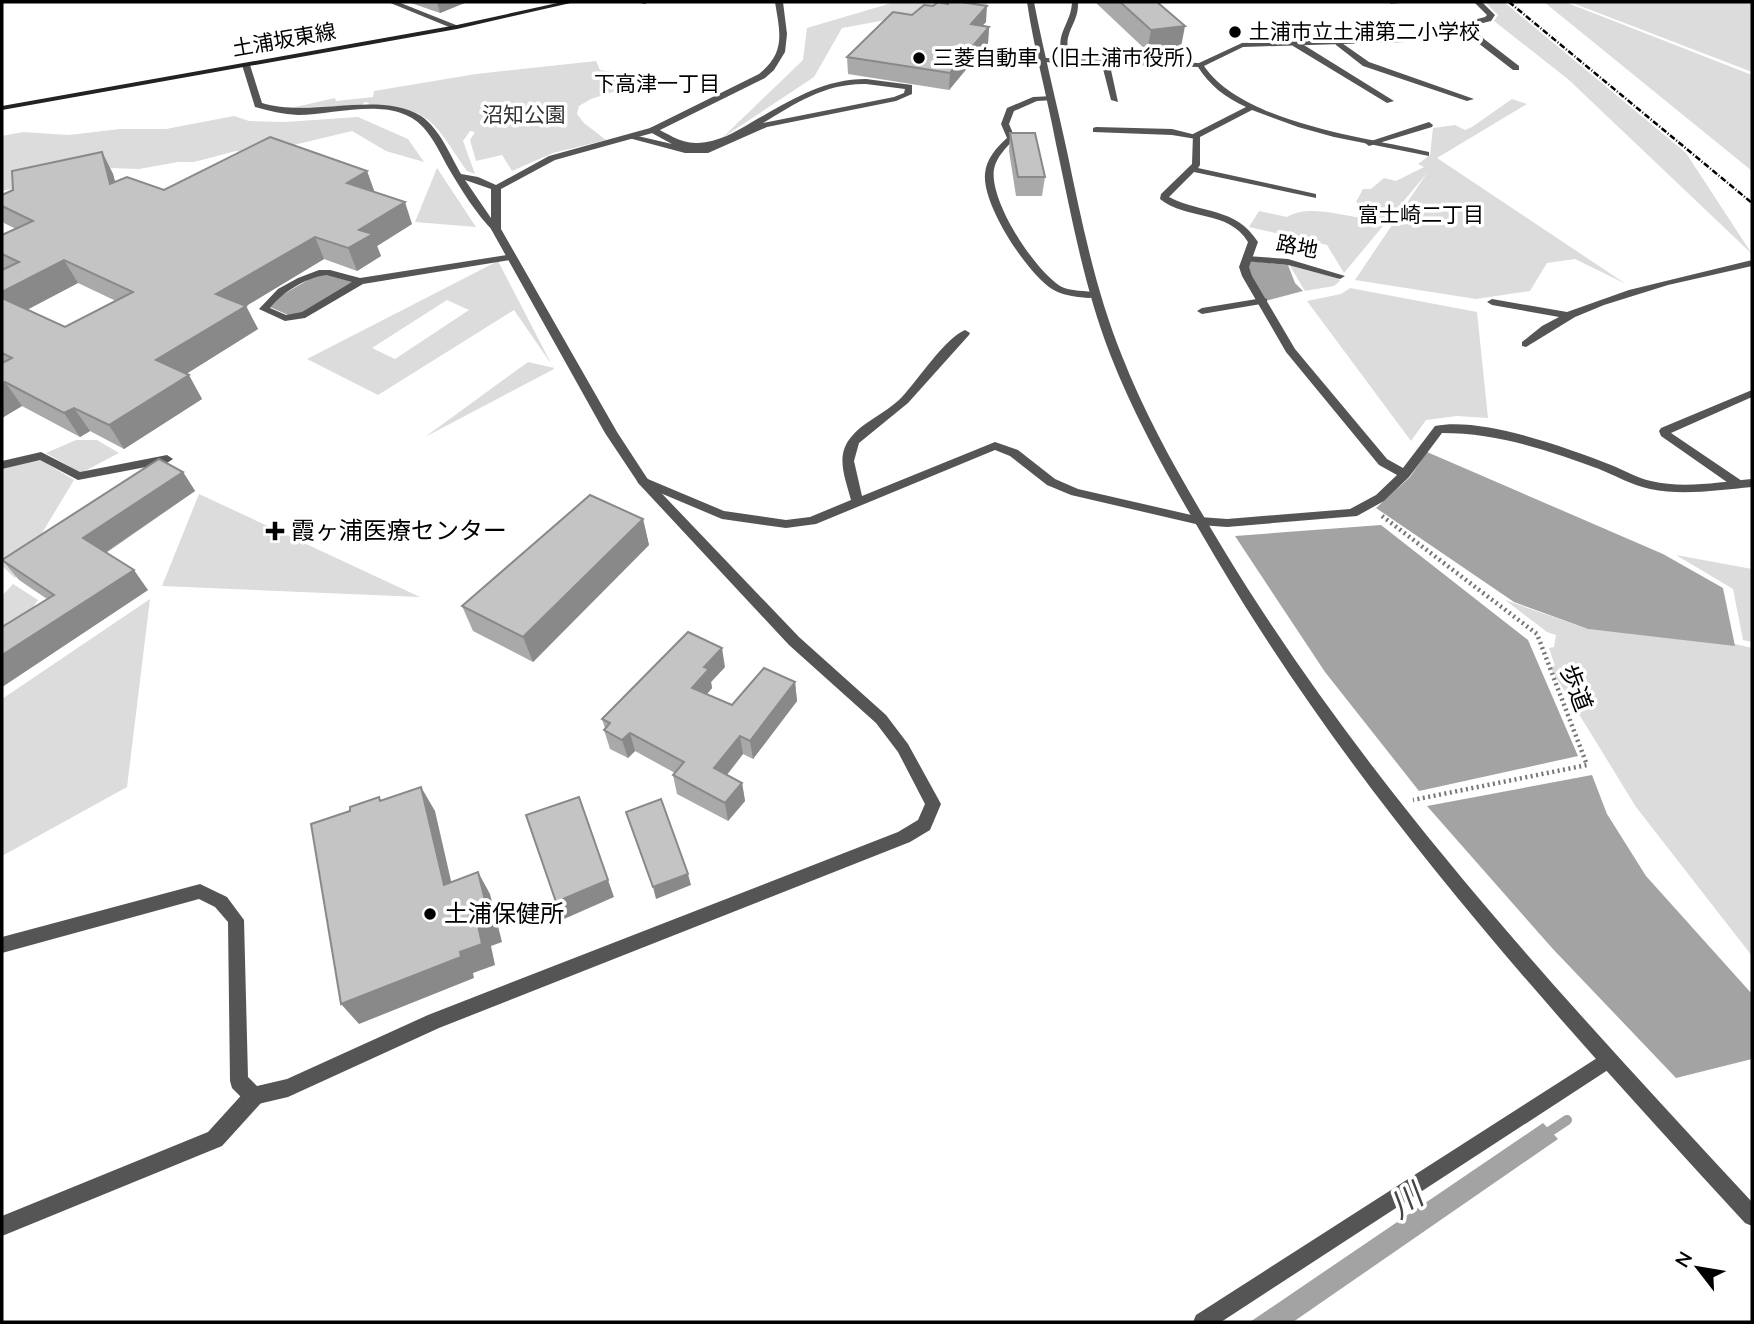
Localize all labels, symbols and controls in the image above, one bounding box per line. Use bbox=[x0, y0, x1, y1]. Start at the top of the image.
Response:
street label: 土浦坂東線 bbox=[230, 17, 338, 63]
place label: 土浦市立土浦第二小学校 bbox=[1249, 18, 1480, 46]
marker: 土浦市立土浦第二小学校 bbox=[1227, 24, 1243, 40]
place label: 三菱自動車（旧土浦市役所） bbox=[933, 44, 1206, 72]
marker: 三菱自動車（旧土浦市役所） bbox=[911, 50, 927, 66]
district label: 下高津一丁目 bbox=[594, 70, 720, 98]
park label: 沼知公園 bbox=[482, 101, 566, 129]
district label: 富士崎二丁目 bbox=[1358, 201, 1484, 229]
street label: 路地 bbox=[1274, 229, 1320, 265]
place label: 霞ヶ浦医療センター bbox=[291, 515, 507, 547]
marker: 霞ヶ浦医療センター bbox=[265, 521, 285, 541]
street label: 歩道 bbox=[1552, 660, 1600, 716]
place label: 土浦保健所 bbox=[444, 898, 564, 930]
marker: 土浦保健所 bbox=[422, 906, 438, 922]
water label: 川 bbox=[1381, 1173, 1434, 1228]
north arrow bbox=[1663, 1233, 1733, 1303]
text: N bbox=[1669, 1247, 1699, 1273]

